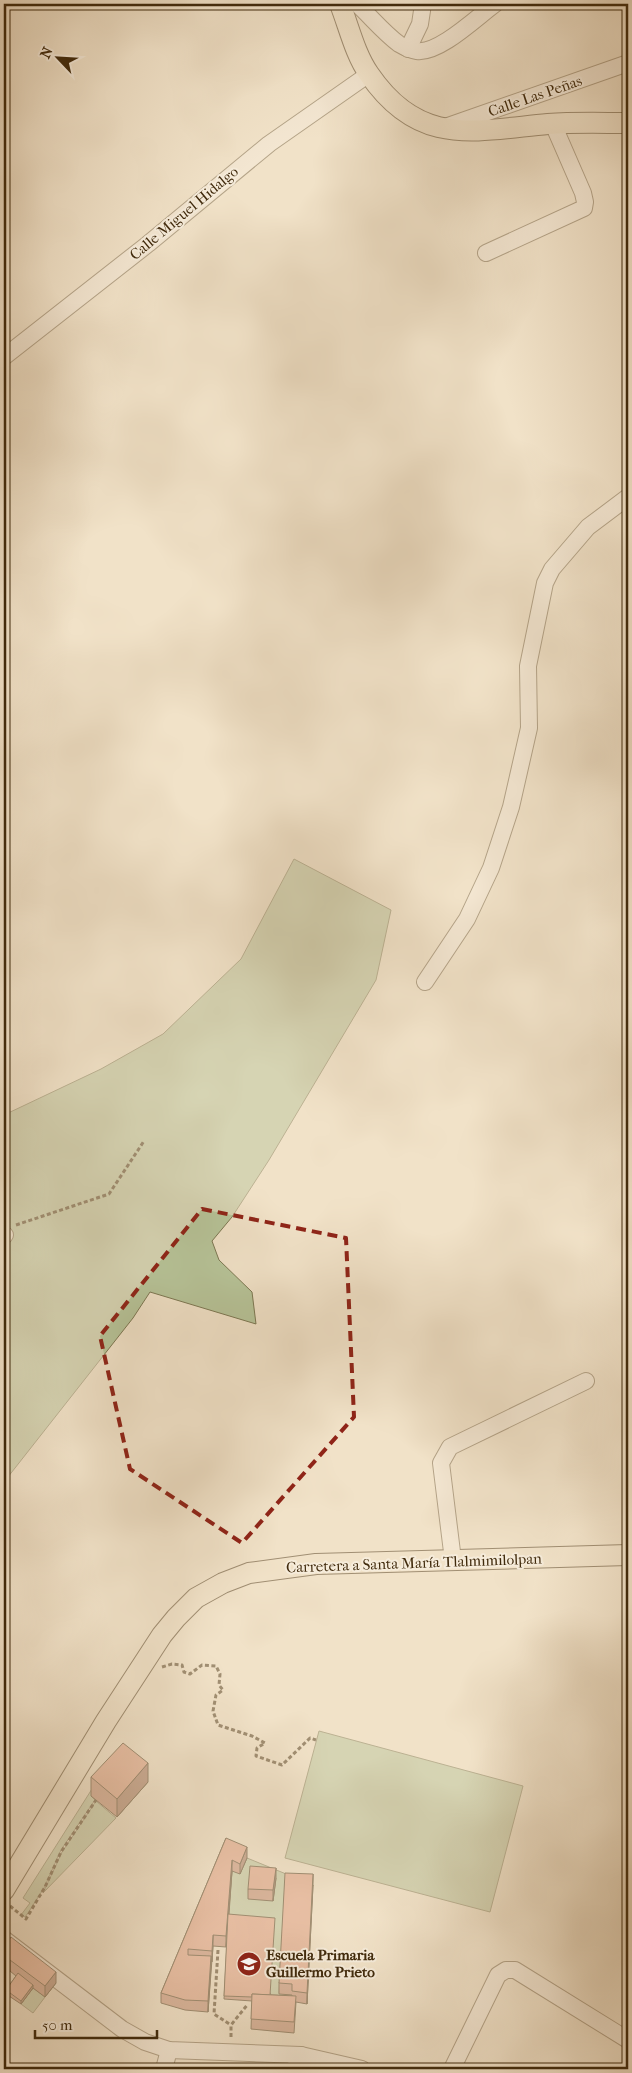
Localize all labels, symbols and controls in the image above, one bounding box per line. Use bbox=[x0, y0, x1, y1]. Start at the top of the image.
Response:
north arrow bbox=[32, 32, 82, 82]
text: N bbox=[37, 44, 57, 61]
street label: Calle Las Peñas bbox=[486, 71, 585, 120]
street label: Calle Miguel Hidalgo bbox=[126, 162, 242, 264]
street label: Carretera a Santa María Tlalmimilolpan bbox=[286, 1550, 542, 1576]
place label: Escuela Primaria Guillermo Prieto bbox=[266, 1946, 375, 1981]
school or university icon: Escuela Primaria Guillermo Prieto bbox=[236, 1951, 262, 1977]
scale bar bbox=[35, 2008, 158, 2040]
text: 50 m bbox=[42, 2016, 73, 2034]

